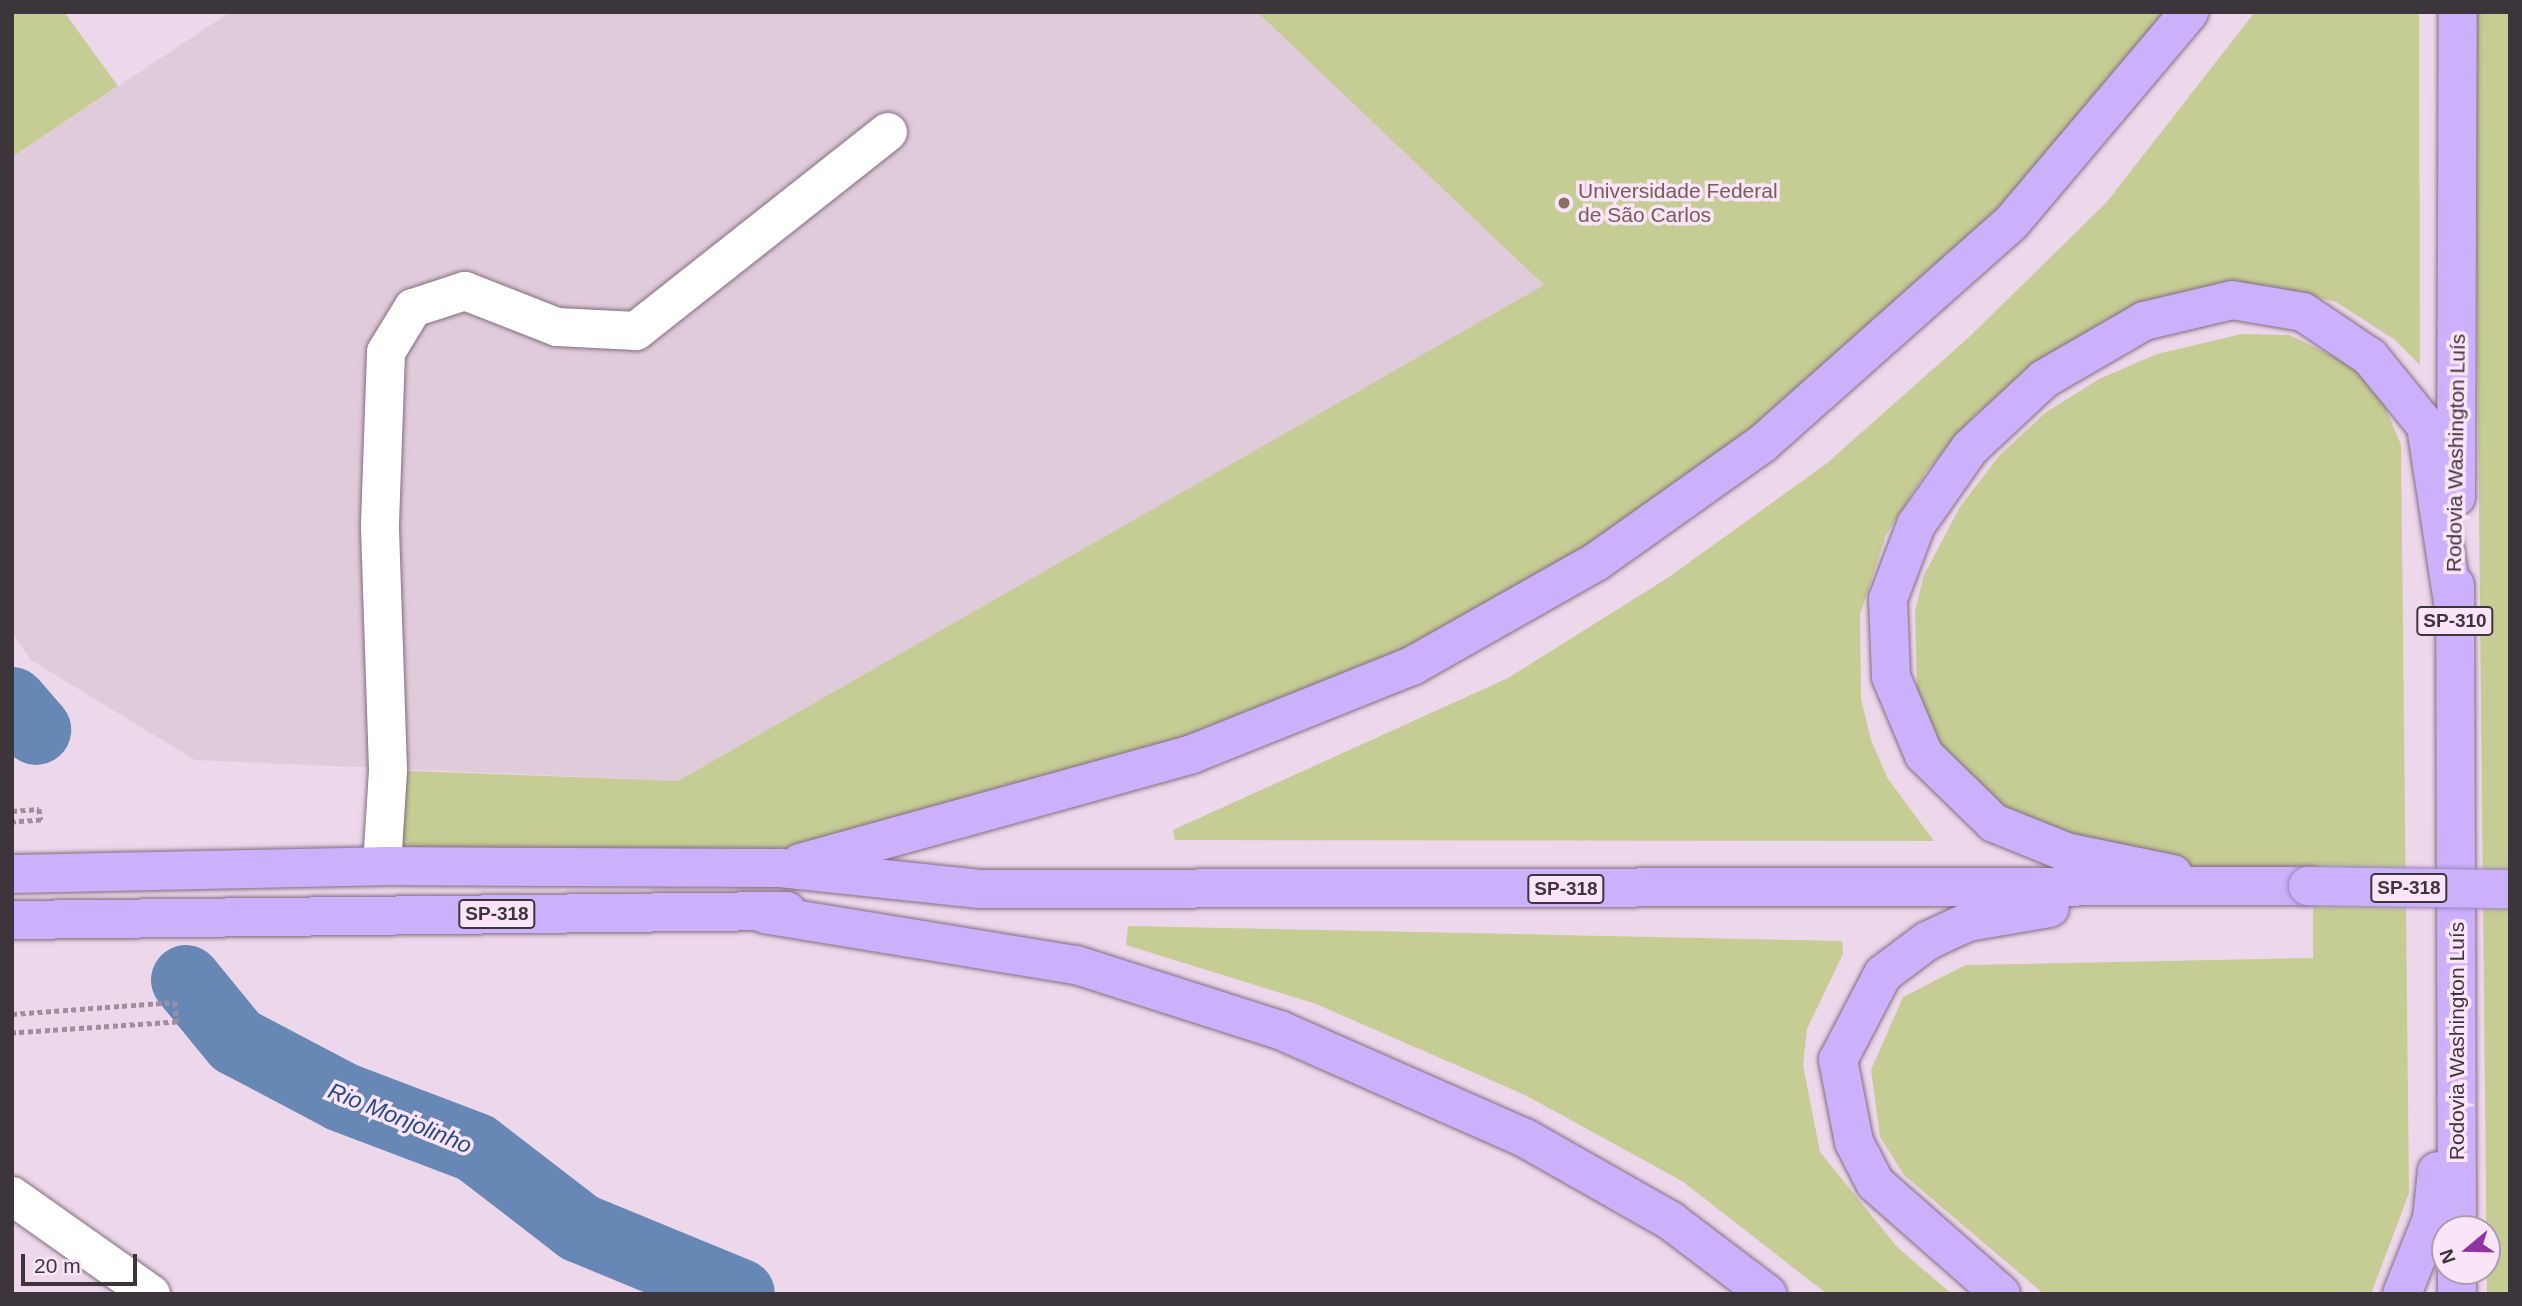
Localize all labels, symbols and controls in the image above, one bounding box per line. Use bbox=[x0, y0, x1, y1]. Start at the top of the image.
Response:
place label: Universidade Federal de São Carlos bbox=[1578, 178, 1778, 228]
marker: Universidade Federal de São Carlos bbox=[1556, 195, 1572, 211]
street label: Rodovia Washington Luís bbox=[2441, 334, 2471, 572]
road number: SP-310 bbox=[2415, 606, 2495, 636]
road number: SP-318 bbox=[2369, 873, 2449, 904]
road number: SP-318 bbox=[1526, 874, 1606, 904]
road number: SP-318 bbox=[457, 898, 537, 930]
street label: Rodovia Washington Luís bbox=[2444, 922, 2470, 1160]
water label: Rio Monjolinho bbox=[324, 1077, 476, 1159]
north arrow bbox=[2431, 1215, 2501, 1285]
scale bar bbox=[24, 1240, 140, 1284]
text: N bbox=[2435, 1246, 2460, 1266]
text: 20 m bbox=[34, 1254, 81, 1277]

